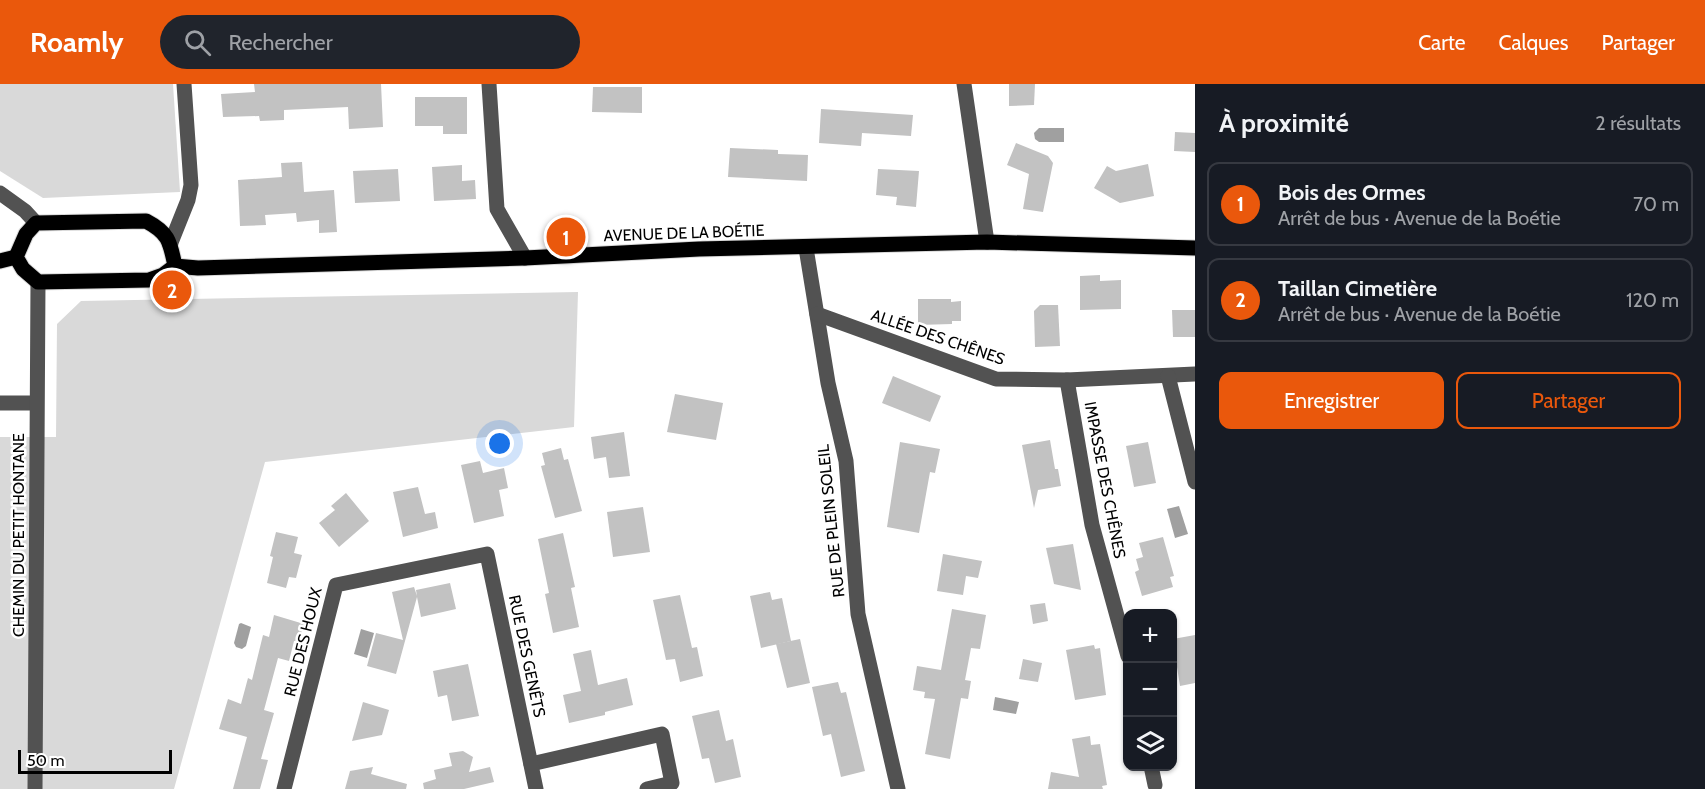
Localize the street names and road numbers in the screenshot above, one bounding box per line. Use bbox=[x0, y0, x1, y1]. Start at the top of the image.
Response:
street label: AVENUE DE LA BOÉTIE bbox=[603, 221, 765, 245]
street label: ALLÉE DES CHÊNES bbox=[869, 305, 1007, 369]
street label: IMPASSE DES CHÊNES bbox=[1080, 400, 1130, 560]
street label: CHEMIN DU PETIT HONTANE bbox=[9, 433, 28, 637]
street label: RUE DE PLEIN SOLEIL bbox=[814, 444, 848, 598]
street label: RUE DES HOUX bbox=[280, 585, 326, 699]
street label: RUE DES GENÊTS bbox=[505, 593, 549, 719]

